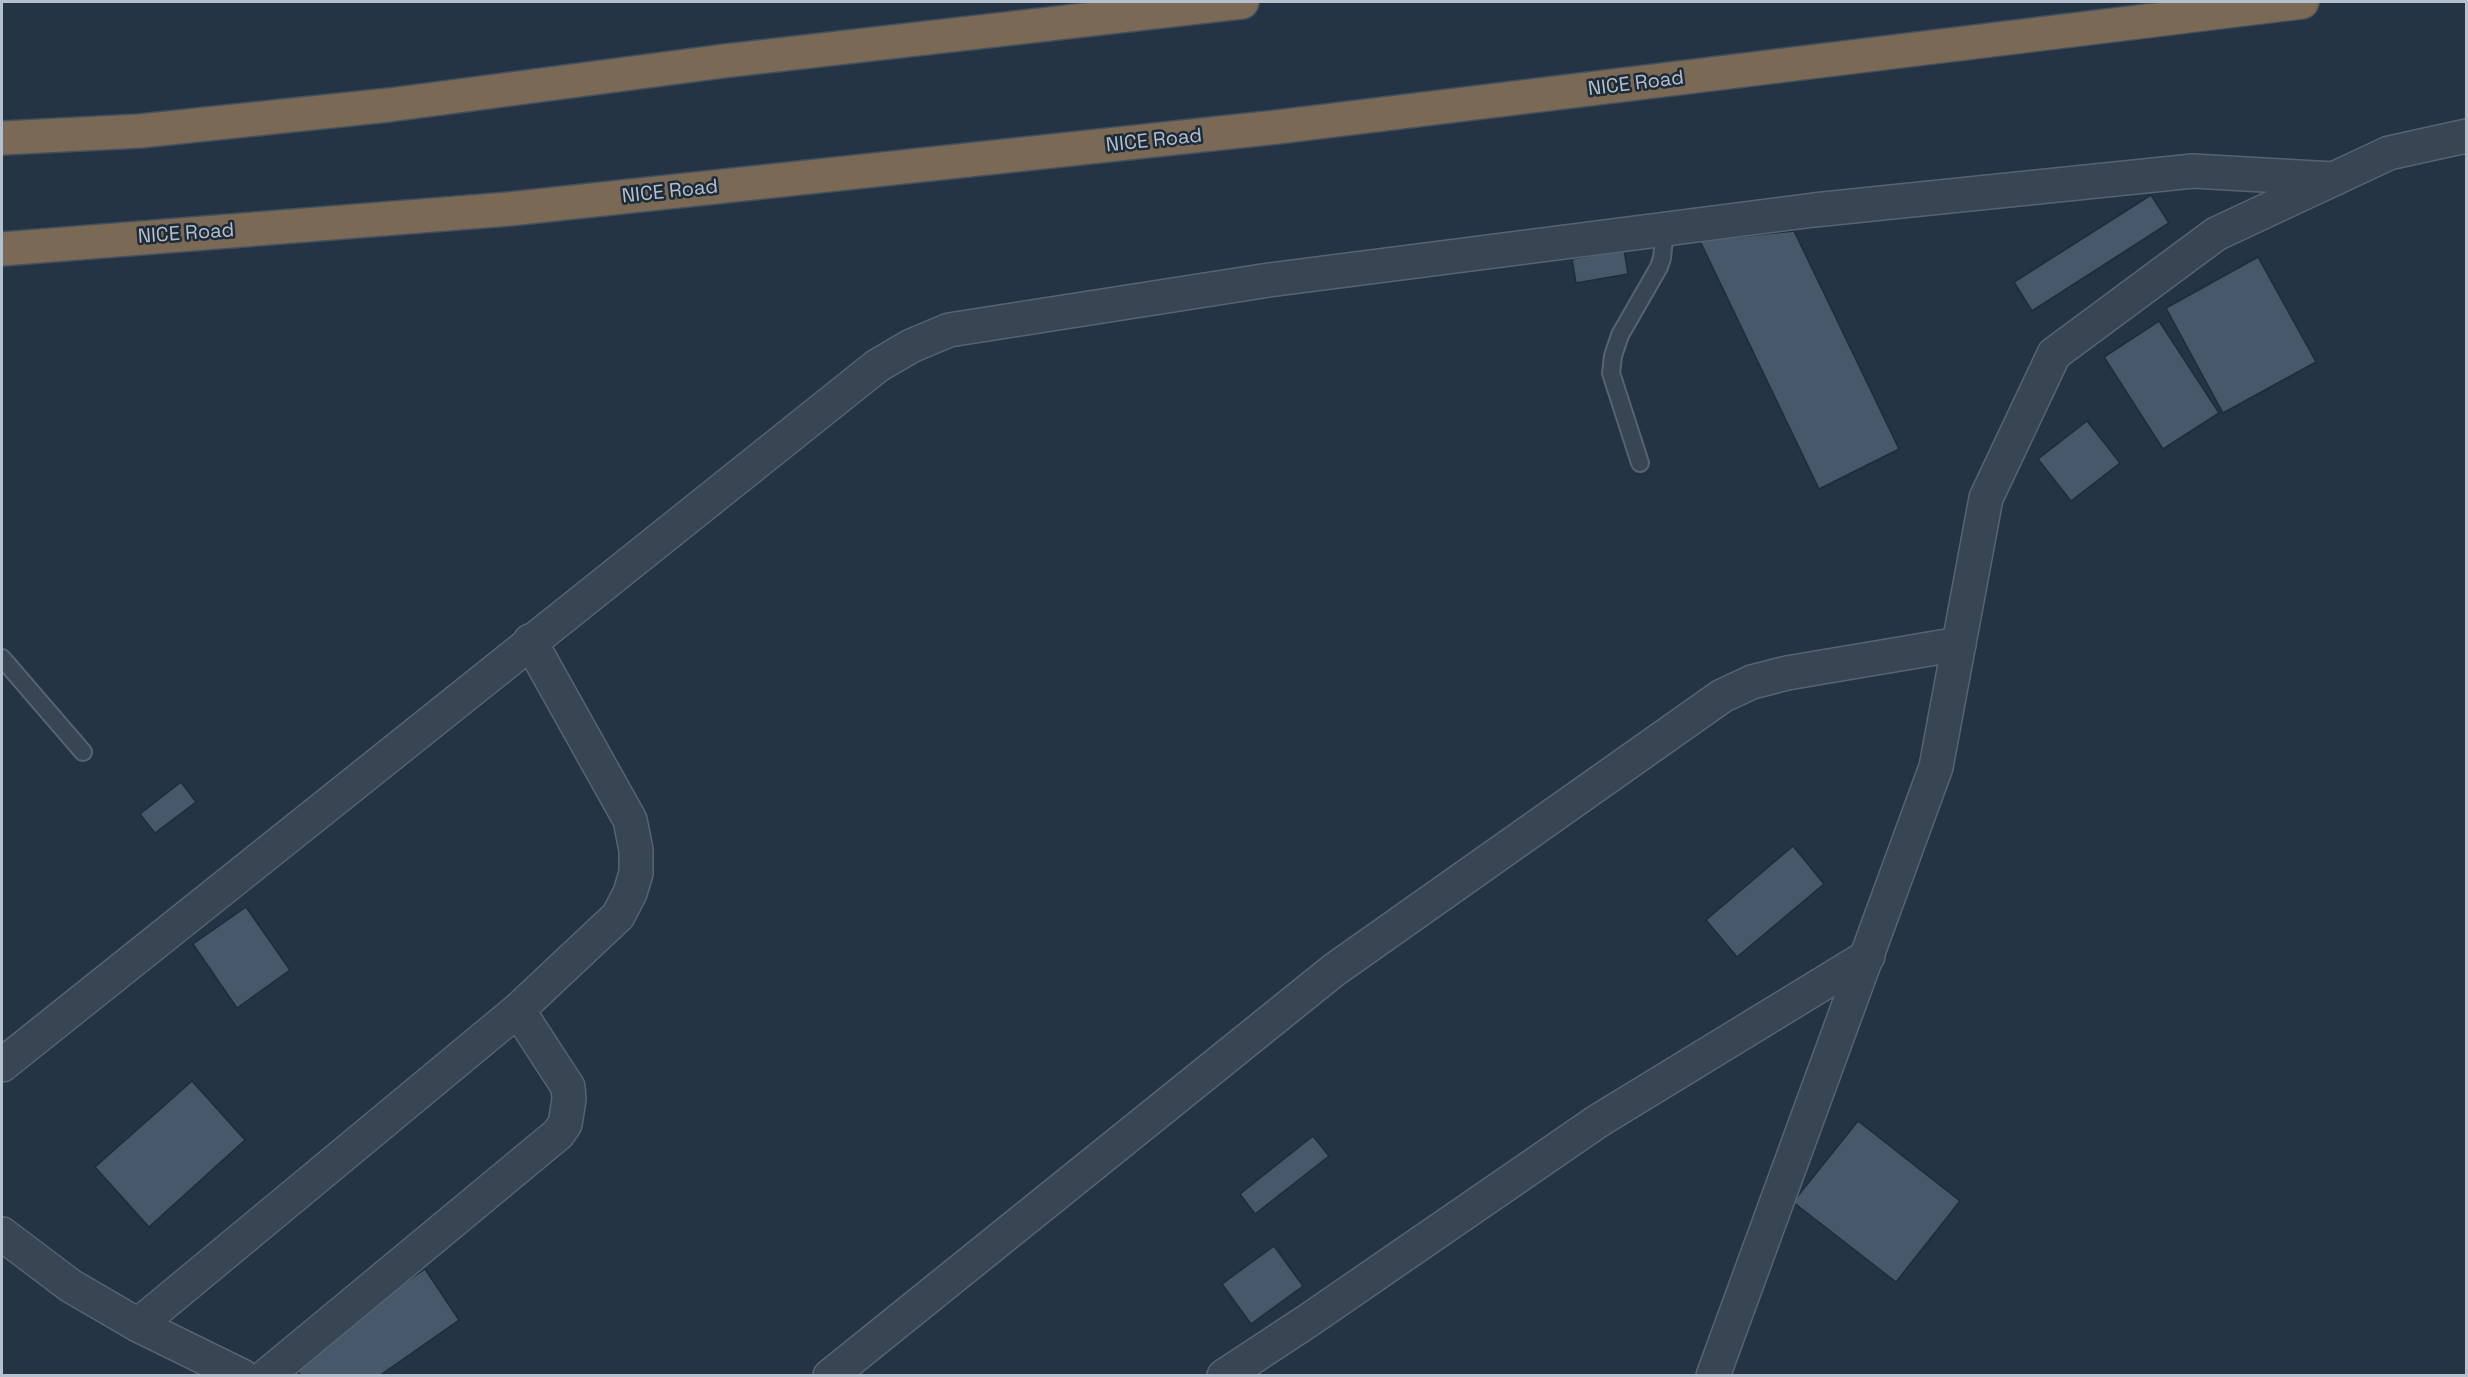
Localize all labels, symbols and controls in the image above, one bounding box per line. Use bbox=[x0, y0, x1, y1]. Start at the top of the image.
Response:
street label: NICE Road bbox=[1587, 66, 1685, 102]
street label: NICE Road bbox=[1105, 124, 1203, 158]
street label: NICE Road bbox=[621, 175, 719, 209]
street label: NICE Road bbox=[137, 219, 235, 249]

